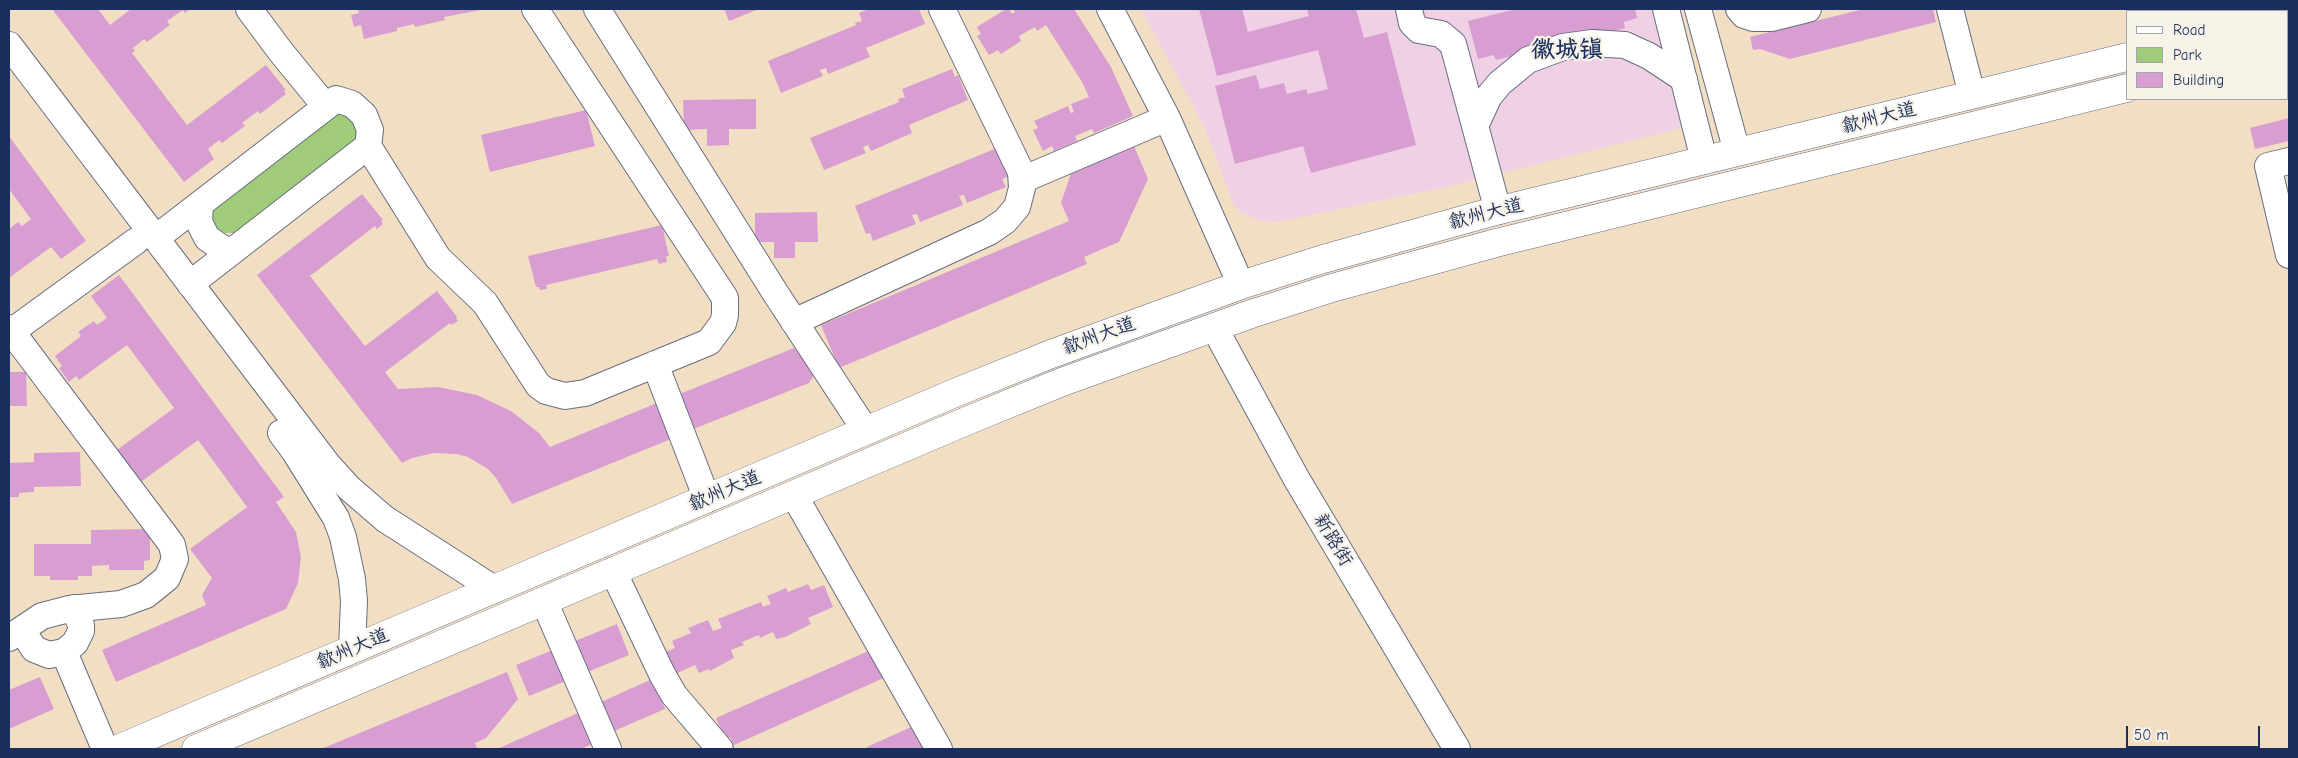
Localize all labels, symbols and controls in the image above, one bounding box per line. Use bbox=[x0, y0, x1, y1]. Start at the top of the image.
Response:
legend bbox=[2126, 10, 2288, 100]
text: Road bbox=[2173, 21, 2205, 39]
district label: 徽城镇 bbox=[1531, 36, 1603, 64]
text: Park bbox=[2173, 46, 2202, 64]
text: Building bbox=[2173, 71, 2224, 89]
street label: 歙州大道 bbox=[1839, 98, 1919, 138]
street label: 歙州大道 bbox=[1446, 194, 1526, 234]
street label: 歙州大道 bbox=[1059, 312, 1139, 360]
street label: 歙州大道 bbox=[686, 466, 764, 516]
street label: 新路街 bbox=[1309, 510, 1357, 570]
street label: 歙州大道 bbox=[314, 624, 392, 674]
scale bar bbox=[2128, 716, 2262, 748]
text: 50 m bbox=[2134, 726, 2169, 744]

